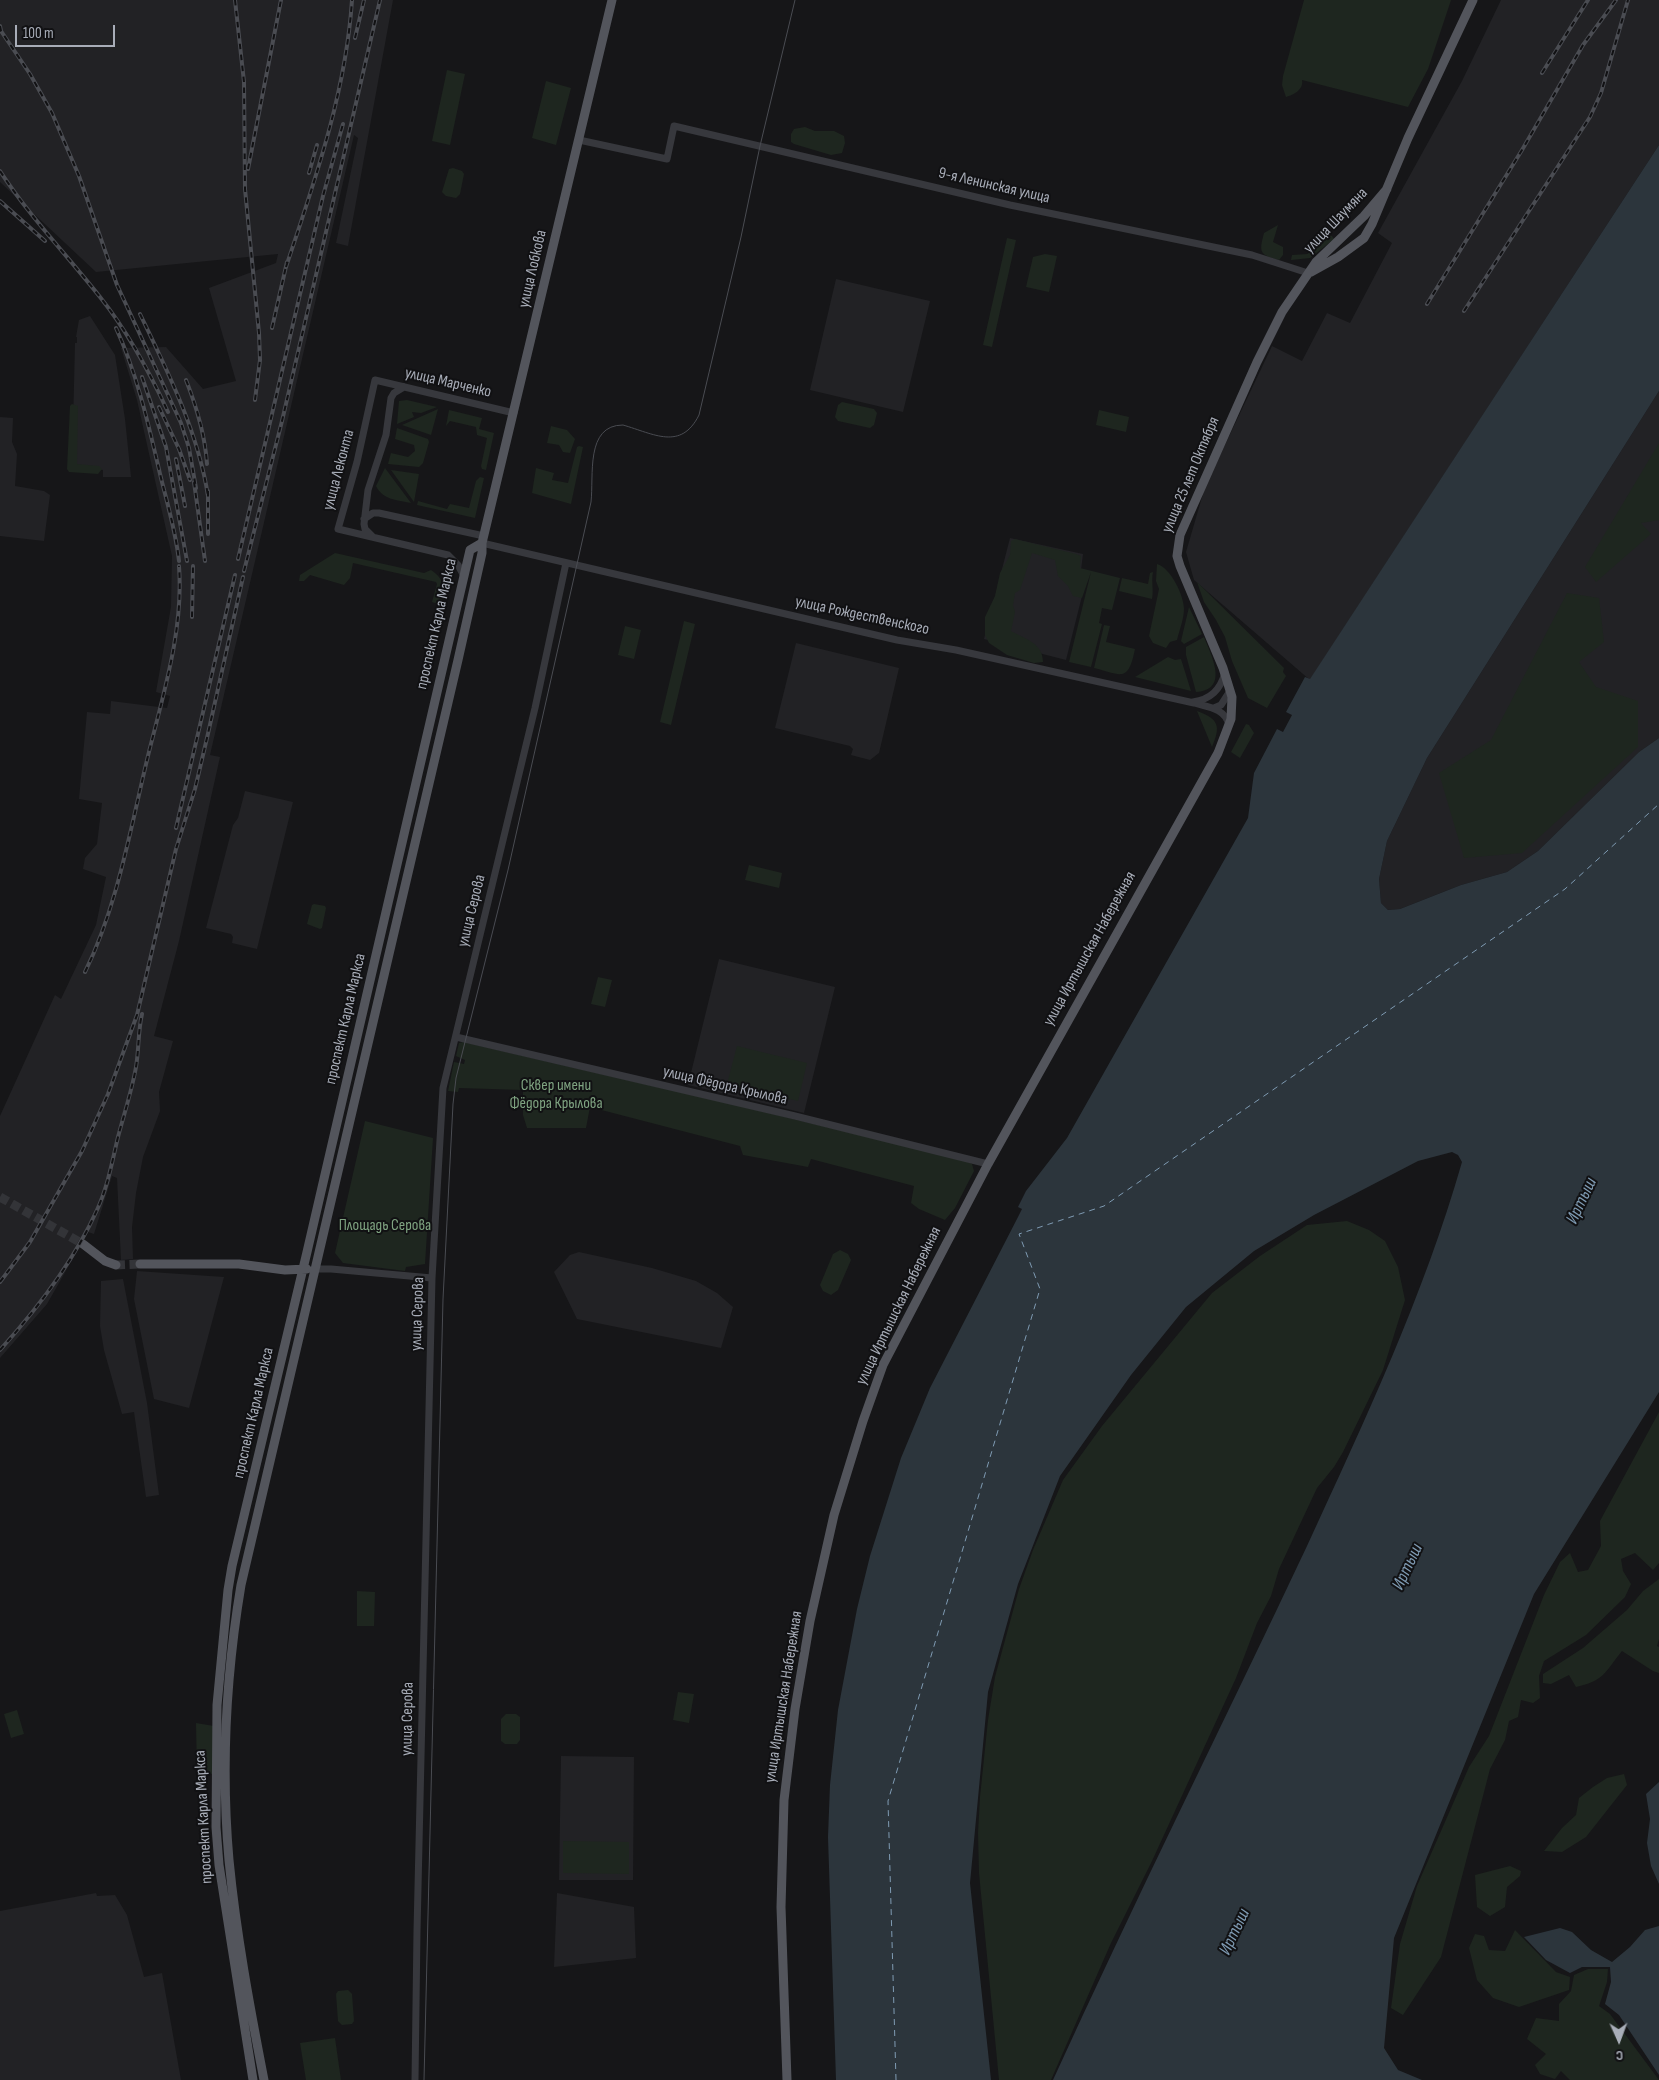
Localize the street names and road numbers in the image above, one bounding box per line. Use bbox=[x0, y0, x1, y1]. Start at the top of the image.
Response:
street label: 9-я Ленинская улица bbox=[936, 164, 1052, 208]
street label: улица Шаумяна bbox=[1300, 184, 1372, 258]
street label: улица Лобкова bbox=[515, 228, 551, 310]
street label: улица Марченко bbox=[403, 364, 493, 402]
street label: улица 25 лет Октября bbox=[1158, 414, 1224, 536]
street label: улица Леконта bbox=[319, 428, 359, 512]
street label: проспект Карла Маркса bbox=[413, 557, 461, 691]
street label: улица Рождественского bbox=[793, 592, 931, 640]
street label: улица Иртышская Набережная bbox=[1040, 868, 1140, 1030]
street label: улица Серова bbox=[454, 873, 490, 949]
street label: проспект Карла Маркса bbox=[322, 952, 370, 1086]
street label: улица Фёдора Крылова bbox=[661, 1062, 789, 1110]
street label: улица Иртышская Набережная bbox=[852, 1224, 946, 1388]
street label: улица Серова bbox=[407, 1277, 429, 1351]
street label: проспект Карла Маркса bbox=[230, 1346, 278, 1480]
street label: улица Иртышская Набережная bbox=[761, 1610, 807, 1784]
street label: улица Серова bbox=[398, 1682, 418, 1756]
street label: проспект Карла Маркса bbox=[191, 1750, 217, 1884]

